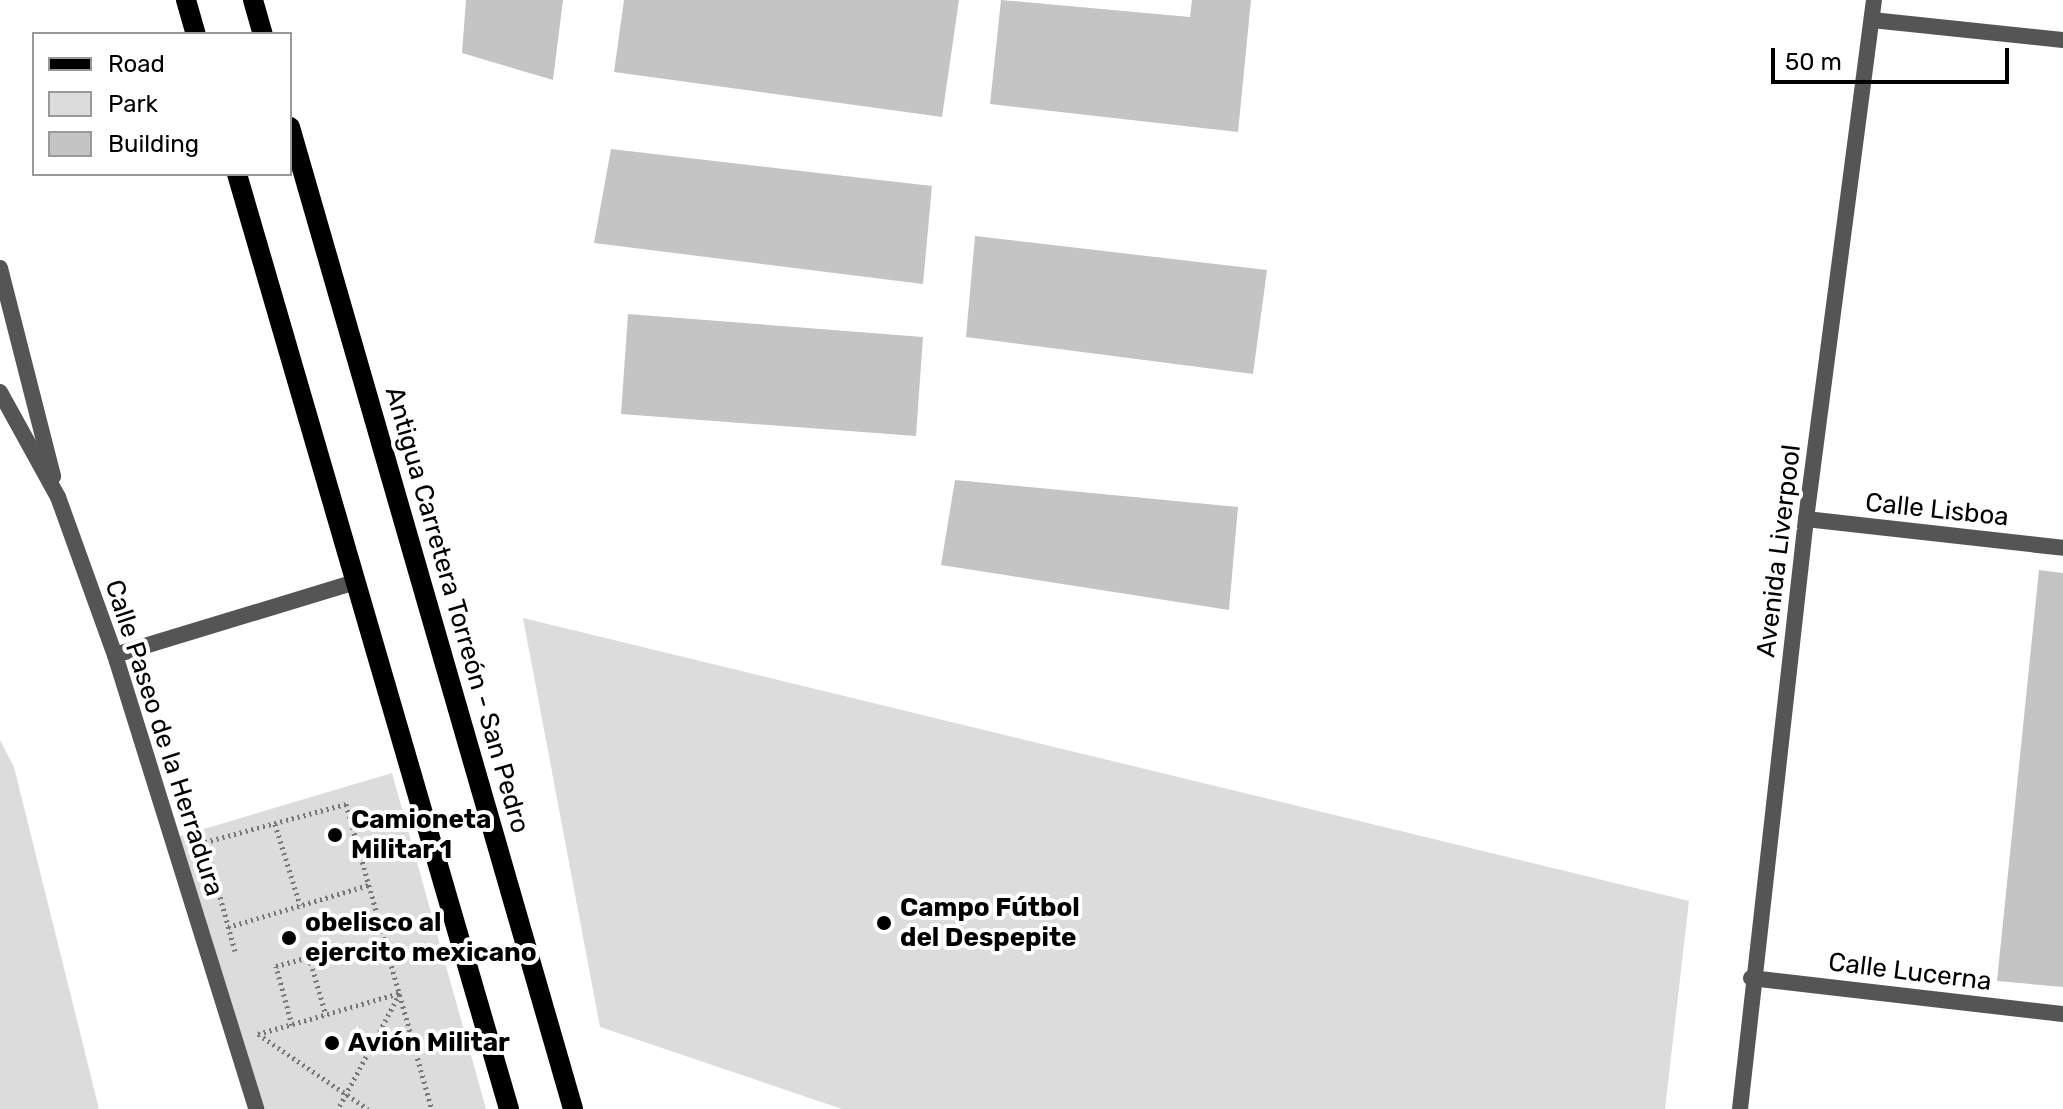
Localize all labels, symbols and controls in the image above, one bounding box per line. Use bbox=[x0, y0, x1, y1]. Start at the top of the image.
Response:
legend bbox=[32, 32, 292, 176]
scale bar bbox=[1775, 32, 2013, 82]
text: 50 m bbox=[1785, 48, 1842, 76]
text: Road bbox=[108, 50, 165, 78]
text: Park bbox=[108, 90, 158, 118]
text: Building bbox=[108, 130, 199, 158]
street label: Antigua Carretera Torreón - San Pedro bbox=[378, 383, 536, 837]
street label: Avenida Liverpool bbox=[1750, 443, 1808, 659]
street label: Calle Lisboa bbox=[1864, 487, 2010, 533]
street label: Calle Paseo de la Herradura bbox=[98, 576, 230, 900]
place label: Camioneta Militar 1 bbox=[351, 804, 491, 866]
marker: Camioneta Militar 1 bbox=[326, 826, 344, 844]
place label: Campo Fútbol del Despepite bbox=[900, 892, 1080, 954]
place label: obelisco al ejercito mexicano bbox=[305, 907, 537, 968]
marker: Campo Fútbol del Despepite bbox=[875, 914, 893, 932]
marker: obelisco al ejercito mexicano bbox=[280, 929, 298, 947]
street label: Calle Lucerna bbox=[1827, 947, 1993, 997]
place label: Avión Militar bbox=[348, 1027, 510, 1059]
marker: Avión Militar bbox=[323, 1034, 341, 1052]

